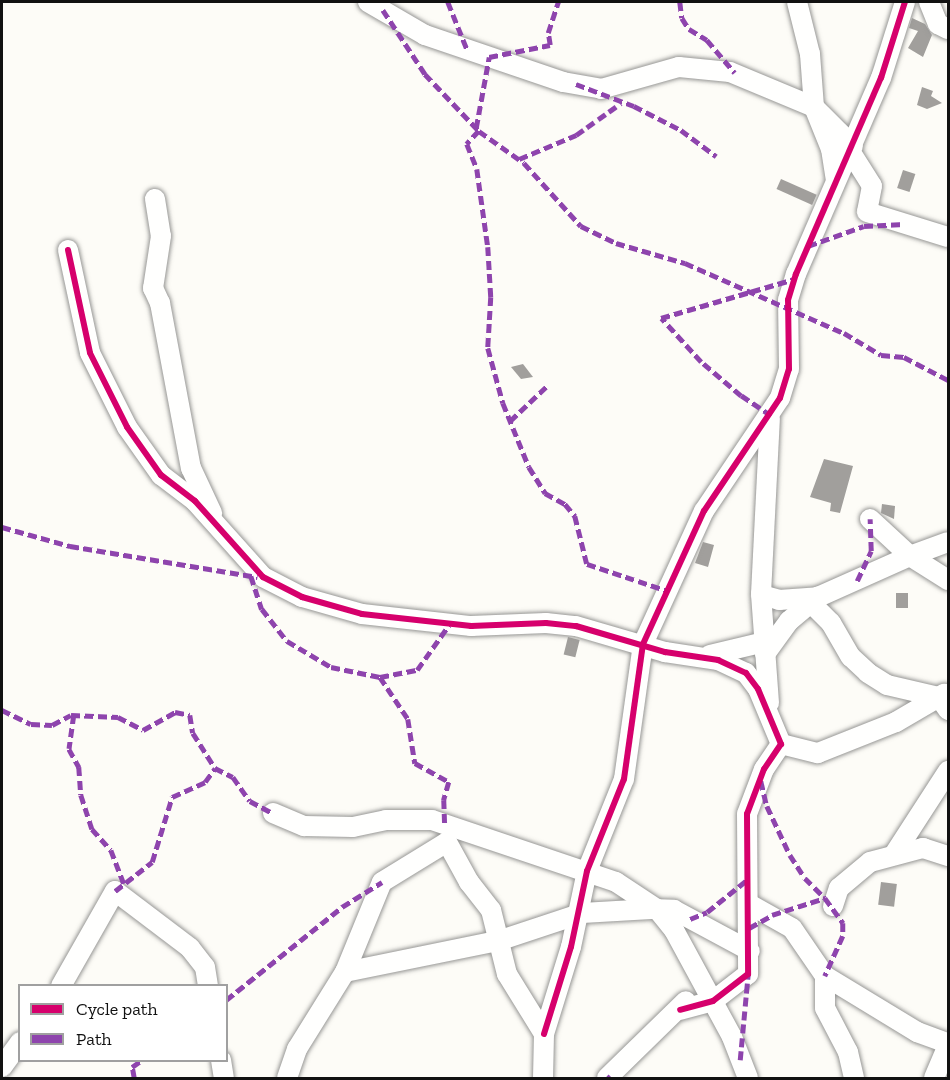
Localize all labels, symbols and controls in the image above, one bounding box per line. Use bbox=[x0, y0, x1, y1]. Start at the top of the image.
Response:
legend bbox=[18, 984, 228, 1062]
text: Cycle path bbox=[76, 998, 158, 1020]
text: Path bbox=[76, 1028, 112, 1050]

